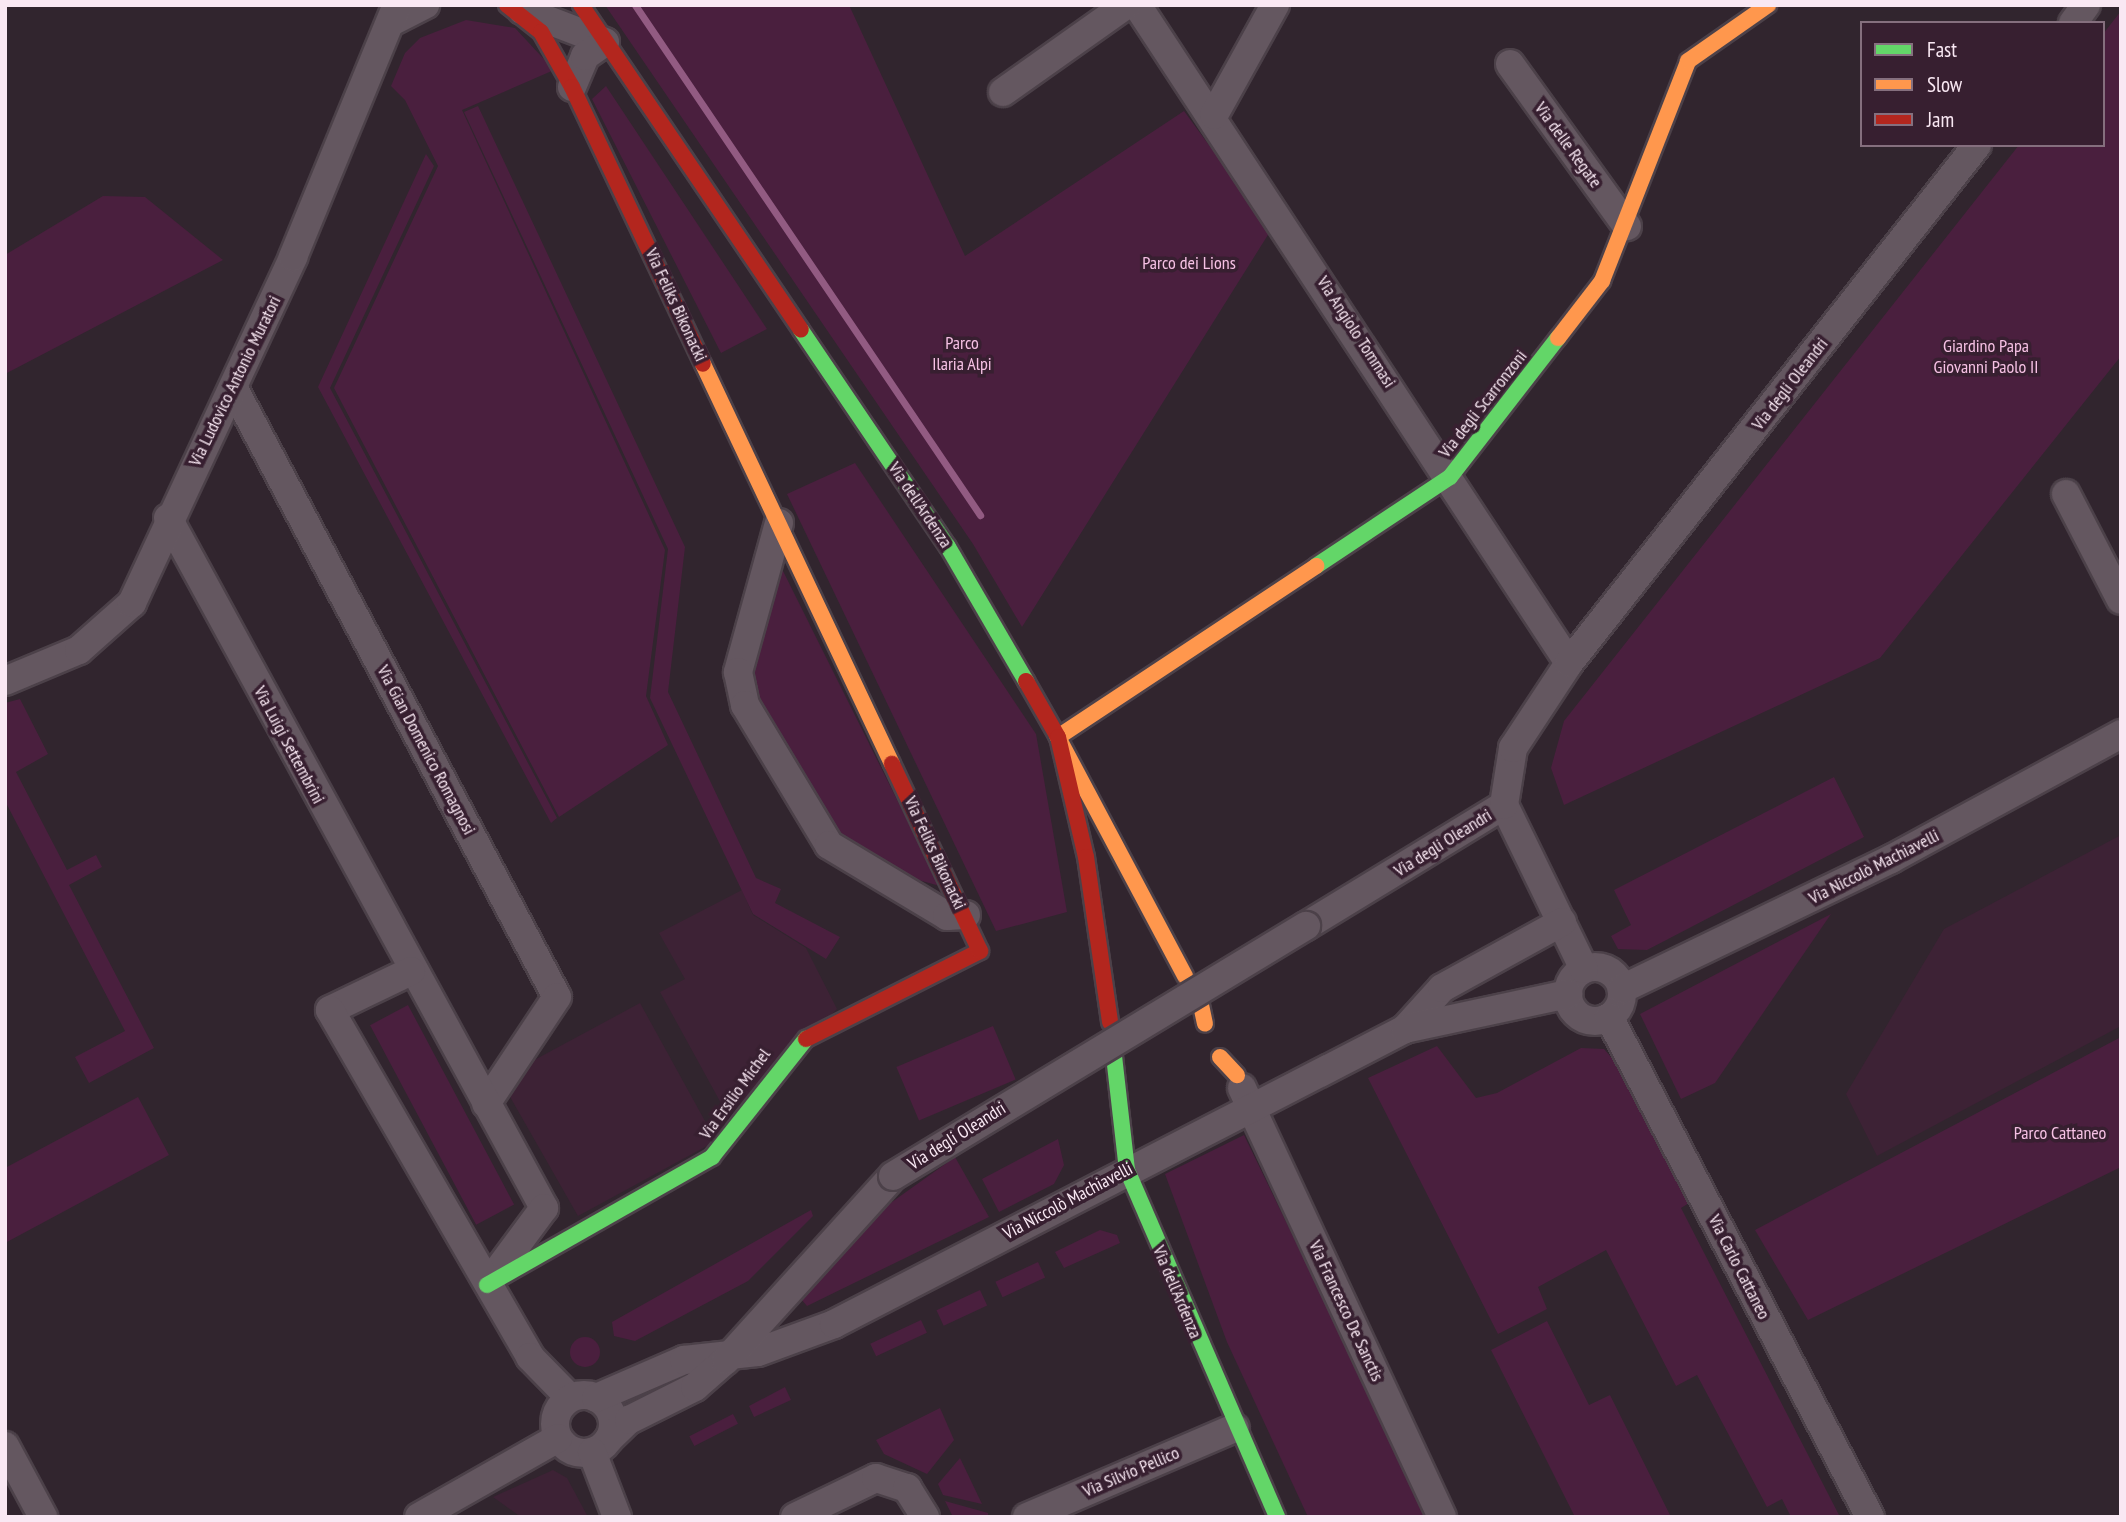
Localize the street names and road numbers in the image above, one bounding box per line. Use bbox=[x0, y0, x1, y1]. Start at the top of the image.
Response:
street label: Via delle Regate bbox=[1530, 98, 1606, 192]
street label: Via Feliks Bikonacki bbox=[640, 245, 712, 365]
street label: Via Angiolo Tommasi bbox=[1312, 272, 1400, 392]
street label: Via Ludovico Antonio Muratori bbox=[184, 292, 286, 470]
street label: Via degli Oleandri bbox=[1747, 334, 1833, 434]
street label: Via degli Scarronzoni bbox=[1434, 346, 1532, 462]
street label: Via dell'Ardenza bbox=[883, 458, 957, 552]
street label: Via Gian Domenico Romagnosi bbox=[372, 662, 480, 838]
street label: Via Luigi Settembrini bbox=[249, 682, 329, 808]
street label: Via Feliks Bikonacki bbox=[899, 793, 971, 913]
street label: Via degli Oleandri bbox=[1390, 804, 1496, 882]
street label: Via Niccolò Machiavelli bbox=[1805, 825, 1943, 909]
street label: Via Ersilio Michel bbox=[695, 1044, 775, 1144]
street label: Via degli Oleandri bbox=[904, 1097, 1010, 1175]
street label: Via Niccolò Machiavelli bbox=[1000, 1158, 1136, 1244]
street label: Via Carlo Cattaneo bbox=[1703, 1211, 1775, 1323]
street label: Via Francesco De Sanctis bbox=[1304, 1237, 1388, 1385]
street label: Via dell'Ardenza bbox=[1148, 1242, 1206, 1342]
street label: Via Silvio Pellico bbox=[1079, 1442, 1183, 1502]

